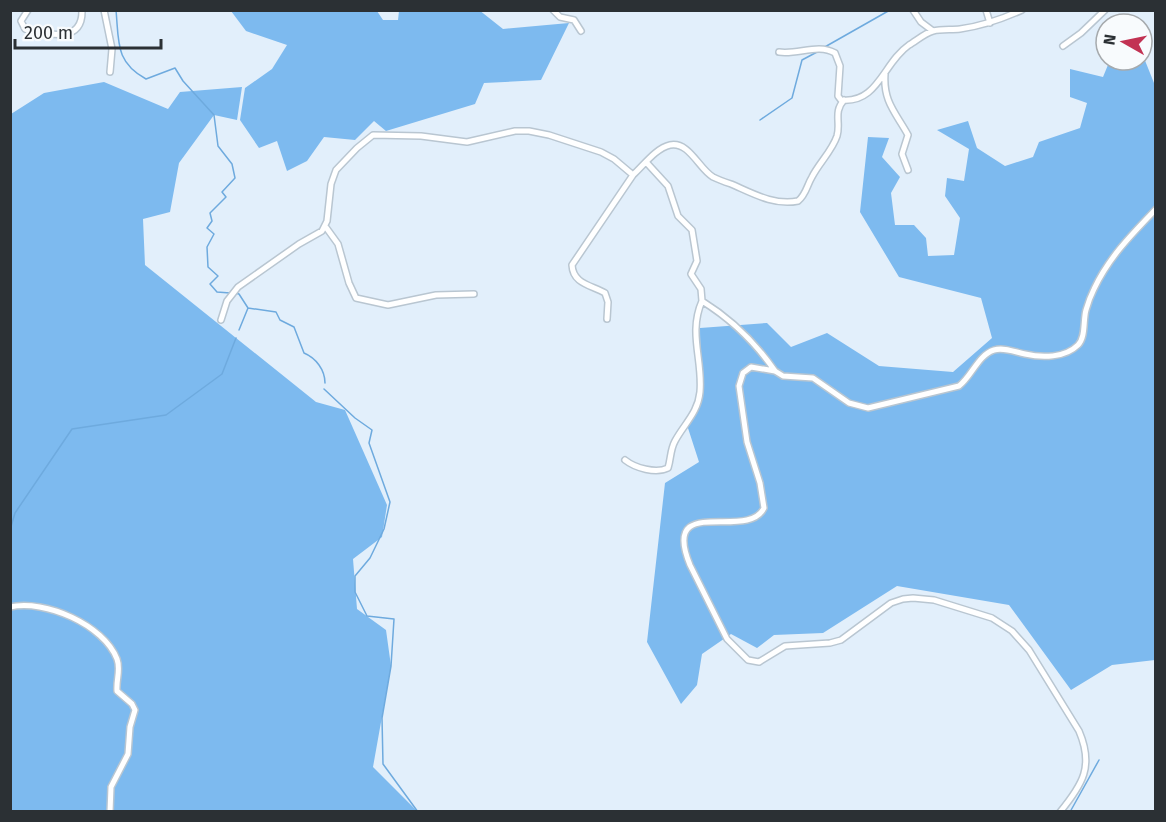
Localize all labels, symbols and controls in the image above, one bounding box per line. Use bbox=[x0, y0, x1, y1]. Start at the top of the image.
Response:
scale bar bbox=[15, 12, 160, 50]
north arrow bbox=[1094, 12, 1154, 72]
text: 200 m bbox=[24, 22, 73, 44]
text: N bbox=[1099, 33, 1120, 46]

